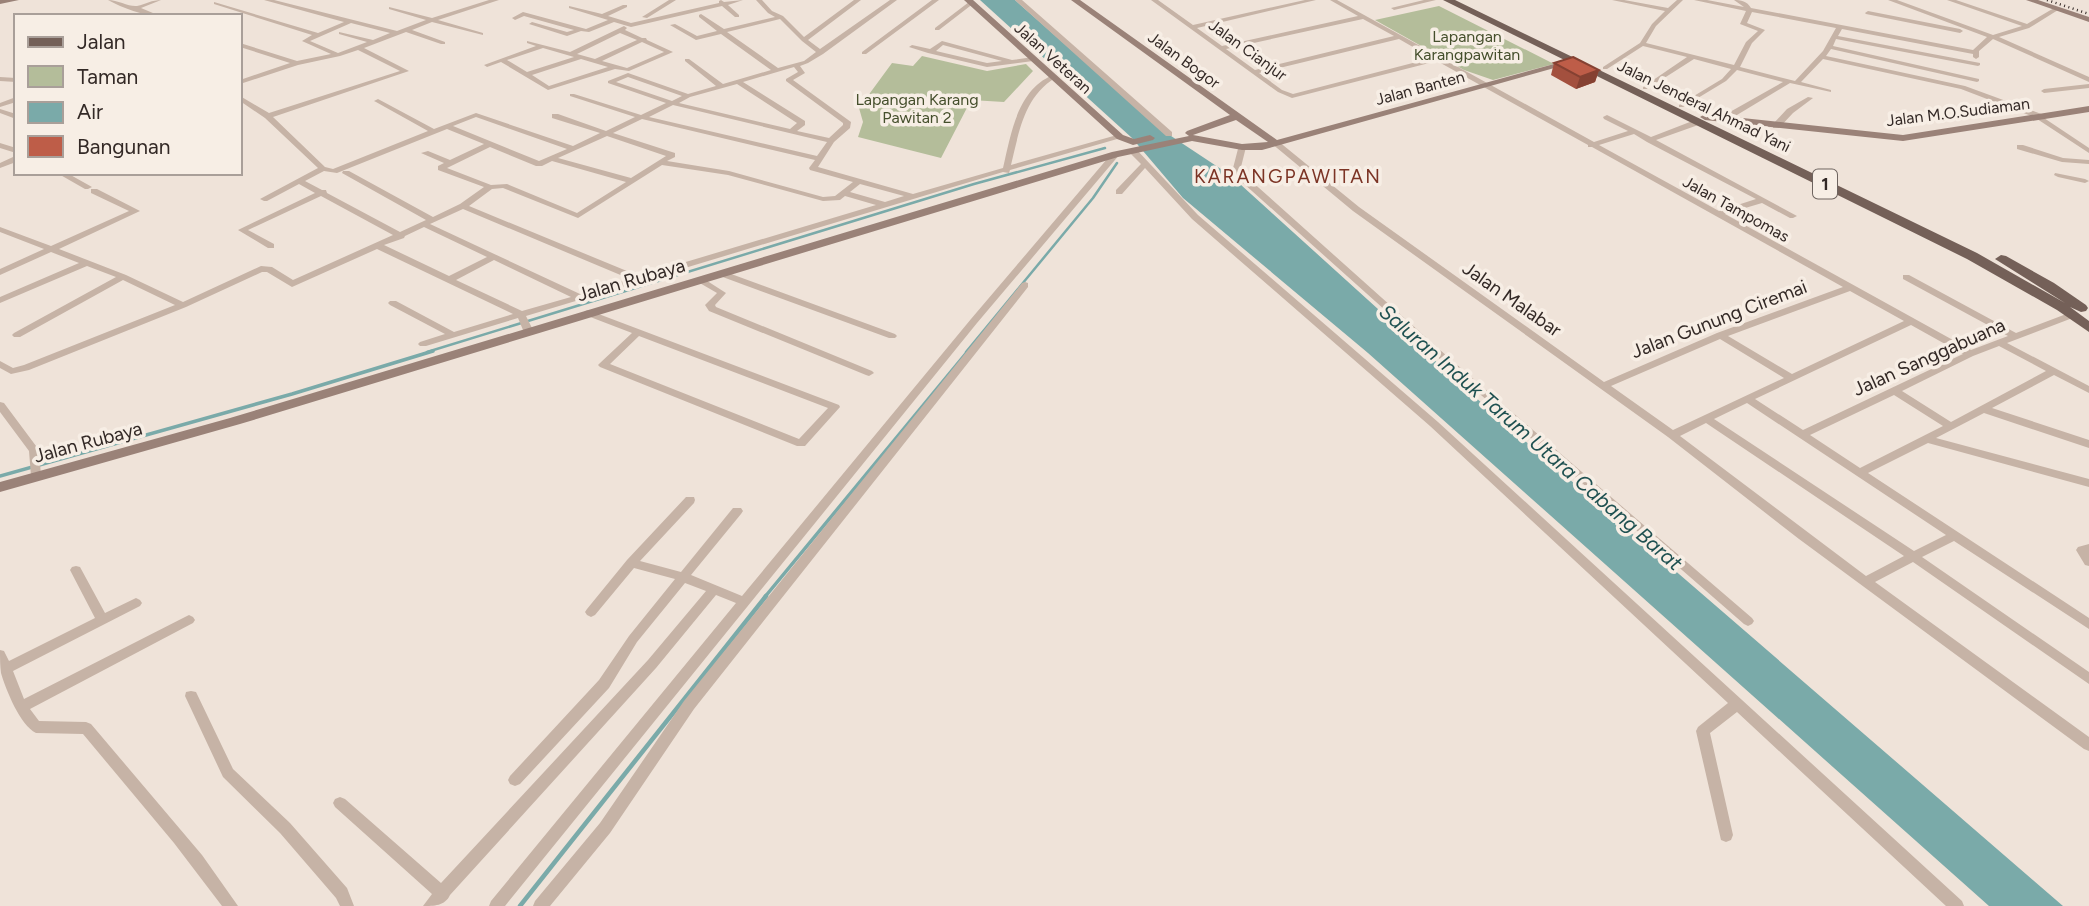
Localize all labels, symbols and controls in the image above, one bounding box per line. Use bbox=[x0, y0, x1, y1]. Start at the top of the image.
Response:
legend bbox=[14, 14, 242, 175]
street label: Jalan Cianjur bbox=[1205, 15, 1291, 85]
street label: Jalan Veteran bbox=[1010, 18, 1096, 98]
park label: Lapangan Karangpawitan bbox=[1414, 27, 1520, 64]
street label: Jalan Bogor bbox=[1144, 28, 1224, 93]
text: Jalan bbox=[77, 29, 126, 54]
street label: Jalan Jenderal Ahmad Yani bbox=[1614, 56, 1794, 156]
text: Taman bbox=[77, 64, 138, 89]
street label: Jalan Banten bbox=[1373, 67, 1467, 109]
park label: Lapangan Karang Pawitan 2 bbox=[855, 90, 979, 127]
street label: Jalan M.O.Sudiaman bbox=[1885, 94, 2031, 130]
text: Air bbox=[77, 99, 103, 124]
text: Bangunan bbox=[77, 134, 170, 159]
district label: KARANGPAWITAN bbox=[1194, 165, 1382, 188]
road number: 1 bbox=[1813, 169, 1837, 198]
street label: Jalan Tampomas bbox=[1680, 172, 1792, 246]
street label: Jalan Rubaya bbox=[574, 254, 688, 306]
street label: Jalan Malabar bbox=[1458, 256, 1566, 342]
street label: Jalan Gunung Ciremai bbox=[1628, 275, 1810, 363]
water label: Saluran Induk Tarum Utara Cabang Barat bbox=[1374, 299, 1688, 576]
street label: Jalan Sanggabuana bbox=[1849, 313, 2009, 401]
street label: Jalan Rubaya bbox=[31, 416, 145, 468]

